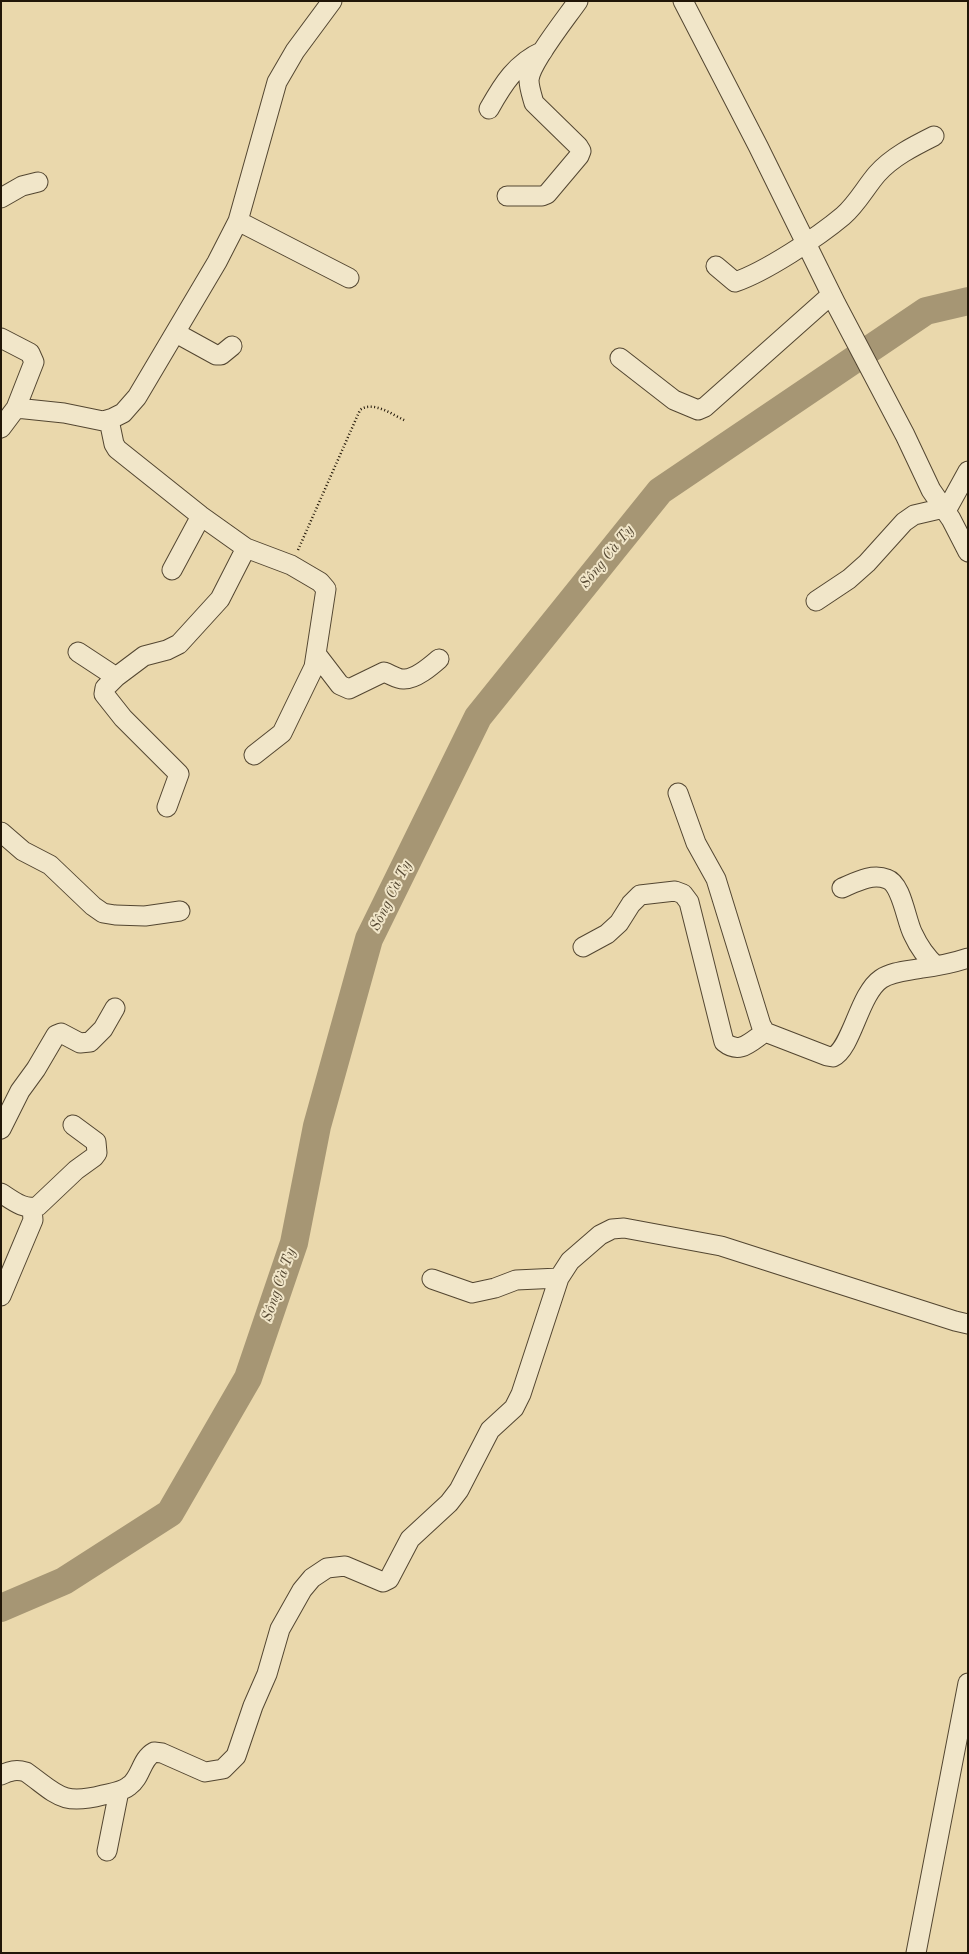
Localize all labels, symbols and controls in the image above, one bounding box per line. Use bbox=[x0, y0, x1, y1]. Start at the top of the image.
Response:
water label: Sông Cà Ty bbox=[576, 522, 638, 592]
water label: Sông Cà Ty bbox=[366, 858, 416, 934]
water label: Sông Cà Ty bbox=[258, 1246, 300, 1324]

